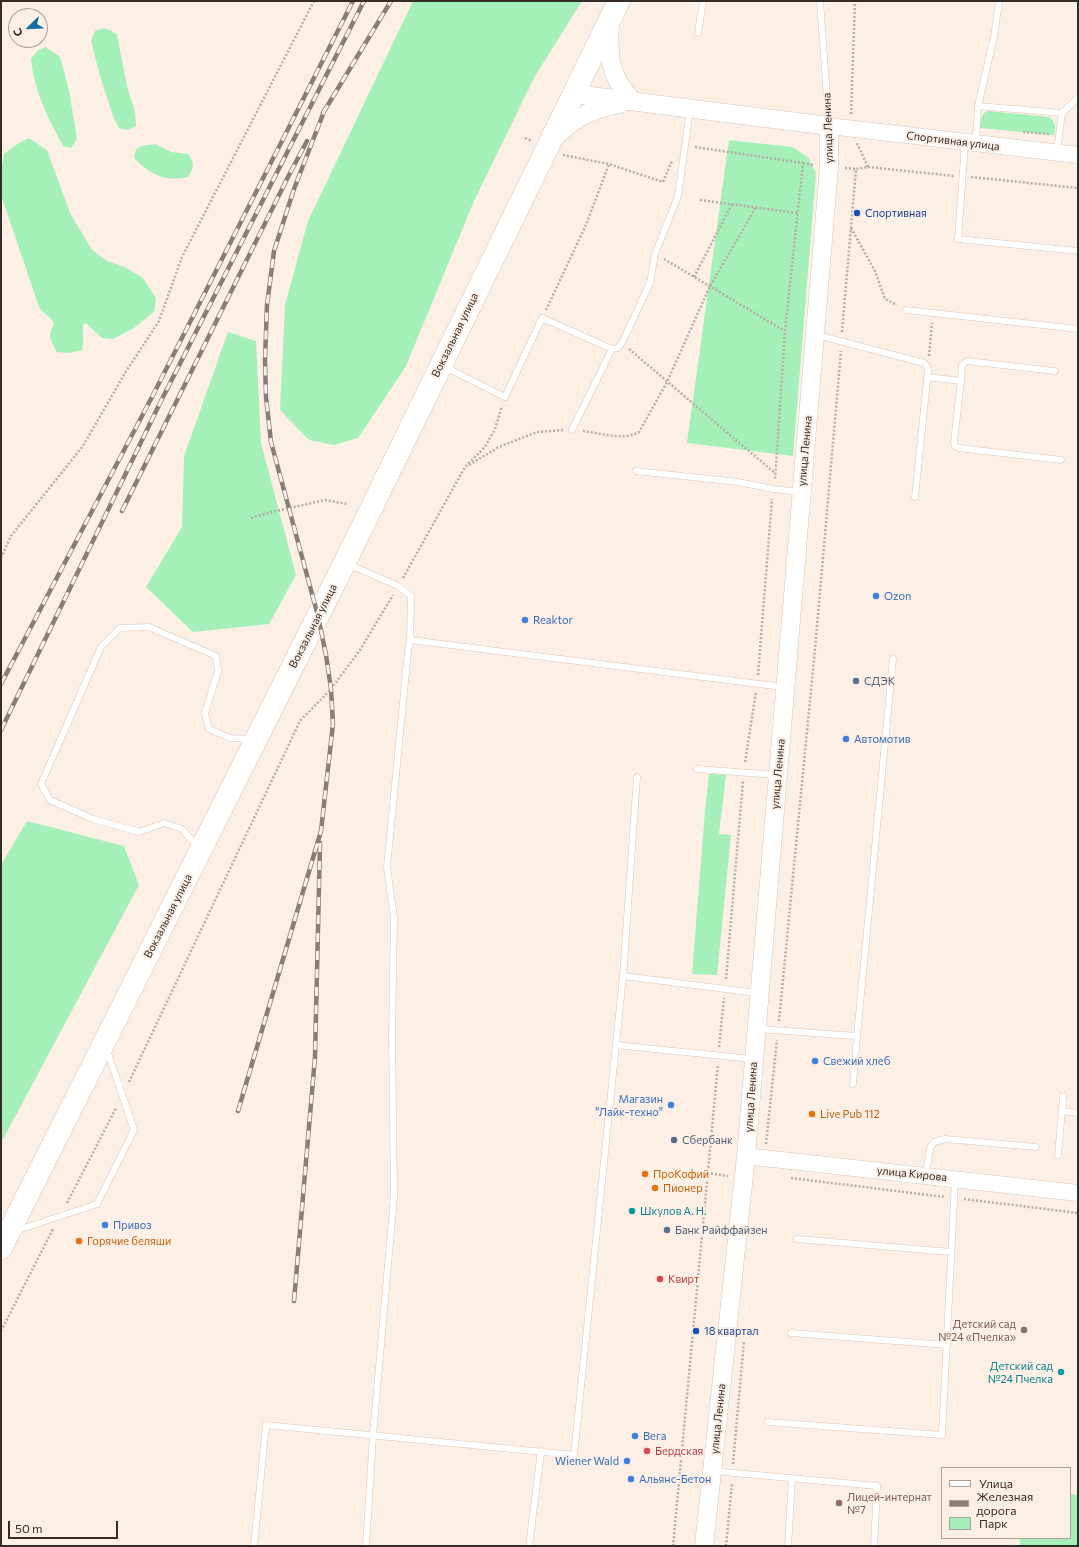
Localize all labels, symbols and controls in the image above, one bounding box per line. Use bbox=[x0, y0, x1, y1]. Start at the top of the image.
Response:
north arrow bbox=[8, 8, 48, 48]
text: С bbox=[10, 26, 25, 38]
street label: улица Ленина bbox=[820, 92, 836, 164]
street label: Спортивная улица bbox=[906, 129, 1000, 153]
place label: Спортивная bbox=[865, 206, 927, 220]
marker: Спортивная bbox=[852, 208, 862, 218]
street label: Вокзальная улица bbox=[429, 291, 481, 379]
street label: улица Ленина bbox=[795, 415, 815, 487]
street label: Вокзальная улица bbox=[286, 582, 340, 670]
place label: Ozon bbox=[884, 589, 911, 603]
marker: Ozon bbox=[871, 591, 881, 601]
place label: Reaktor bbox=[533, 613, 573, 627]
marker: Reaktor bbox=[520, 615, 530, 625]
place label: СДЭК bbox=[864, 674, 895, 688]
marker: СДЭК bbox=[851, 676, 861, 686]
place label: Автомотив bbox=[854, 732, 911, 746]
marker: Автомотив bbox=[841, 734, 851, 744]
street label: улица Ленина bbox=[768, 738, 788, 810]
street label: Вокзальная улица bbox=[141, 872, 195, 960]
place label: Свежий хлеб bbox=[823, 1054, 890, 1068]
marker: Свежий хлеб bbox=[810, 1056, 820, 1066]
street label: улица Ленина bbox=[742, 1061, 760, 1133]
place label: Магазин "Лайк-техно" bbox=[595, 1092, 663, 1118]
marker: Магазин "Лайк-техно" bbox=[666, 1100, 676, 1110]
place label: Live Pub 112 bbox=[820, 1107, 880, 1121]
marker: Live Pub 112 bbox=[807, 1109, 817, 1119]
place label: Сбербанк bbox=[682, 1133, 733, 1147]
marker: Сбербанк bbox=[669, 1135, 679, 1145]
street label: улица Кирова bbox=[876, 1164, 948, 1184]
place label: ПроКофий bbox=[653, 1167, 709, 1181]
marker: ПроКофий bbox=[640, 1169, 650, 1179]
place label: Пионер bbox=[663, 1181, 703, 1195]
marker: Пионер bbox=[650, 1183, 660, 1193]
place label: Шкулов А. Н. bbox=[640, 1204, 707, 1218]
marker: Шкулов А. Н. bbox=[627, 1206, 637, 1216]
place label: Привоз bbox=[113, 1218, 152, 1232]
marker: Привоз bbox=[100, 1220, 110, 1230]
place label: Банк Райффайзен bbox=[675, 1223, 768, 1237]
marker: Банк Райффайзен bbox=[662, 1225, 672, 1235]
place label: Горячие беляши bbox=[87, 1234, 171, 1248]
marker: Горячие беляши bbox=[74, 1236, 84, 1246]
place label: Квирт bbox=[668, 1272, 699, 1286]
marker: Квирт bbox=[655, 1274, 665, 1284]
place label: Детский сад №24 «Пчелка» bbox=[938, 1317, 1016, 1343]
place label: 18 квартал bbox=[704, 1324, 758, 1338]
marker: Детский сад №24 «Пчелка» bbox=[1019, 1325, 1029, 1335]
marker: 18 квартал bbox=[691, 1326, 701, 1336]
place label: Детский сад №24 Пчелка bbox=[988, 1359, 1053, 1385]
marker: Детский сад №24 Пчелка bbox=[1056, 1367, 1066, 1377]
street label: улица Ленина bbox=[708, 1383, 728, 1455]
place label: Вега bbox=[643, 1429, 666, 1443]
marker: Вега bbox=[630, 1431, 640, 1441]
place label: Бердская bbox=[655, 1444, 703, 1458]
marker: Бердская bbox=[642, 1446, 652, 1456]
place label: Wiener Wald bbox=[555, 1454, 619, 1468]
marker: Wiener Wald bbox=[622, 1456, 632, 1466]
legend bbox=[941, 1467, 1071, 1539]
place label: Альянс-Бетон bbox=[639, 1472, 711, 1486]
marker: Альянс-Бетон bbox=[626, 1474, 636, 1484]
text: Улица bbox=[979, 1476, 1013, 1490]
text: Железная дорога bbox=[977, 1489, 1033, 1517]
place label: Лицей-интернат №7 bbox=[847, 1490, 932, 1516]
marker: Лицей-интернат №7 bbox=[834, 1498, 844, 1508]
scale bar bbox=[10, 1513, 120, 1539]
text: Парк bbox=[979, 1516, 1008, 1530]
text: 50 m bbox=[15, 1521, 43, 1535]

